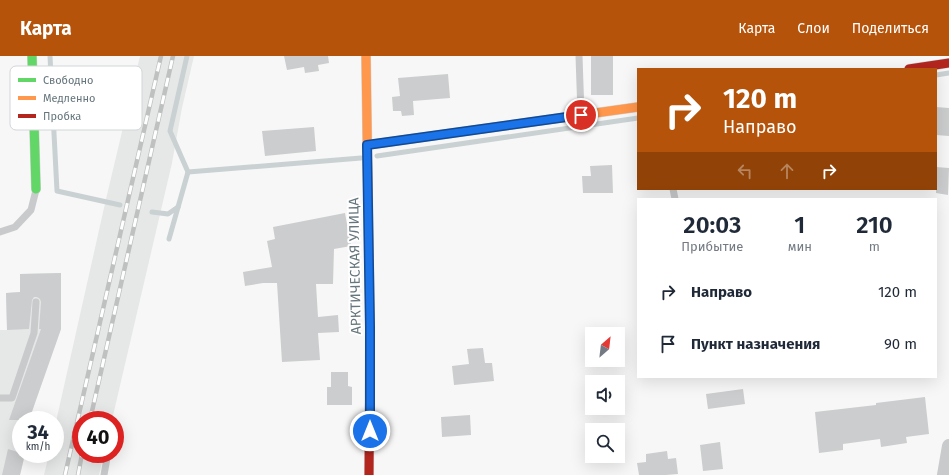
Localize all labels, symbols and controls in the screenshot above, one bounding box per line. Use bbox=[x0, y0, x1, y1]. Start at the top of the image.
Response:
text: Карта bbox=[20, 17, 72, 40]
text: Карта bbox=[738, 20, 775, 37]
text: Слои bbox=[797, 20, 830, 37]
text: Поделиться bbox=[852, 20, 929, 37]
legend bbox=[10, 66, 142, 130]
text: Свободно bbox=[43, 74, 93, 87]
text: 120 m bbox=[723, 82, 797, 115]
icon: right bbox=[657, 84, 709, 136]
text: Медленно bbox=[43, 92, 95, 105]
pin bbox=[564, 98, 598, 132]
icon: arrive bbox=[570, 104, 592, 126]
text: Пробка bbox=[43, 110, 81, 123]
text: Направо bbox=[723, 116, 797, 138]
icon: left bbox=[734, 160, 756, 182]
icon: ahead bbox=[776, 160, 798, 182]
icon: right bbox=[818, 160, 840, 182]
street label: АРКТИЧЕСКАЯ УЛИЦА bbox=[345, 197, 365, 335]
text: 20:03 bbox=[683, 211, 741, 239]
text: 1 bbox=[794, 211, 805, 239]
text: 210 bbox=[856, 211, 893, 239]
text: Прибытие bbox=[681, 239, 743, 254]
text: мин bbox=[788, 239, 812, 254]
text: m bbox=[869, 239, 880, 254]
icon: right bbox=[657, 281, 679, 303]
text: Направо bbox=[691, 283, 752, 301]
text: 120 m bbox=[878, 283, 917, 301]
north arrow bbox=[585, 327, 625, 367]
map controls bbox=[585, 327, 625, 463]
icon: arrive bbox=[657, 333, 679, 355]
text: Пункт назначения bbox=[691, 335, 820, 353]
text: 90 m bbox=[884, 335, 917, 353]
button: sound bbox=[585, 375, 625, 415]
position arrow bbox=[349, 410, 391, 452]
speed limit sign: 40 bbox=[72, 411, 124, 463]
text: 34 bbox=[27, 420, 49, 444]
button: search bbox=[585, 423, 625, 463]
text: km/h bbox=[26, 441, 50, 453]

